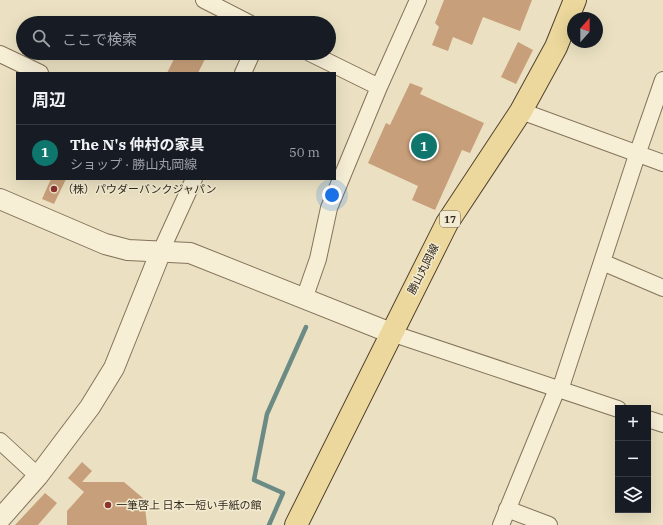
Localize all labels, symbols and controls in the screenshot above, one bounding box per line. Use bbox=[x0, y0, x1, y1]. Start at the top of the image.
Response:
north arrow bbox=[567, 12, 603, 48]
search box bbox=[16, 16, 336, 60]
icon: search bbox=[30, 27, 52, 49]
text: ここで検索 bbox=[62, 30, 137, 49]
text: 周辺 bbox=[32, 89, 66, 111]
pin: 1 bbox=[411, 131, 437, 161]
text: The N's 仲村の家具 bbox=[70, 135, 205, 154]
text: 1 bbox=[41, 144, 49, 161]
text: 50 m bbox=[289, 144, 320, 161]
text: ショップ · 勝山丸岡線 bbox=[70, 156, 197, 173]
place label: （株）パウダーバンクジャパン bbox=[62, 182, 216, 196]
marker: （株）パウダーバンクジャパン bbox=[49, 184, 59, 194]
your location bbox=[322, 185, 342, 205]
road number: 17 bbox=[440, 211, 460, 227]
street label: 勝山丸岡線 bbox=[404, 241, 442, 297]
map controls bbox=[615, 405, 651, 513]
button: + bbox=[615, 405, 651, 441]
button: − bbox=[615, 441, 651, 477]
button: layers bbox=[615, 477, 651, 513]
place label: 一筆啓上 日本一短い手紙の館 bbox=[116, 498, 262, 512]
marker: 一筆啓上 日本一短い手紙の館 bbox=[103, 500, 113, 510]

